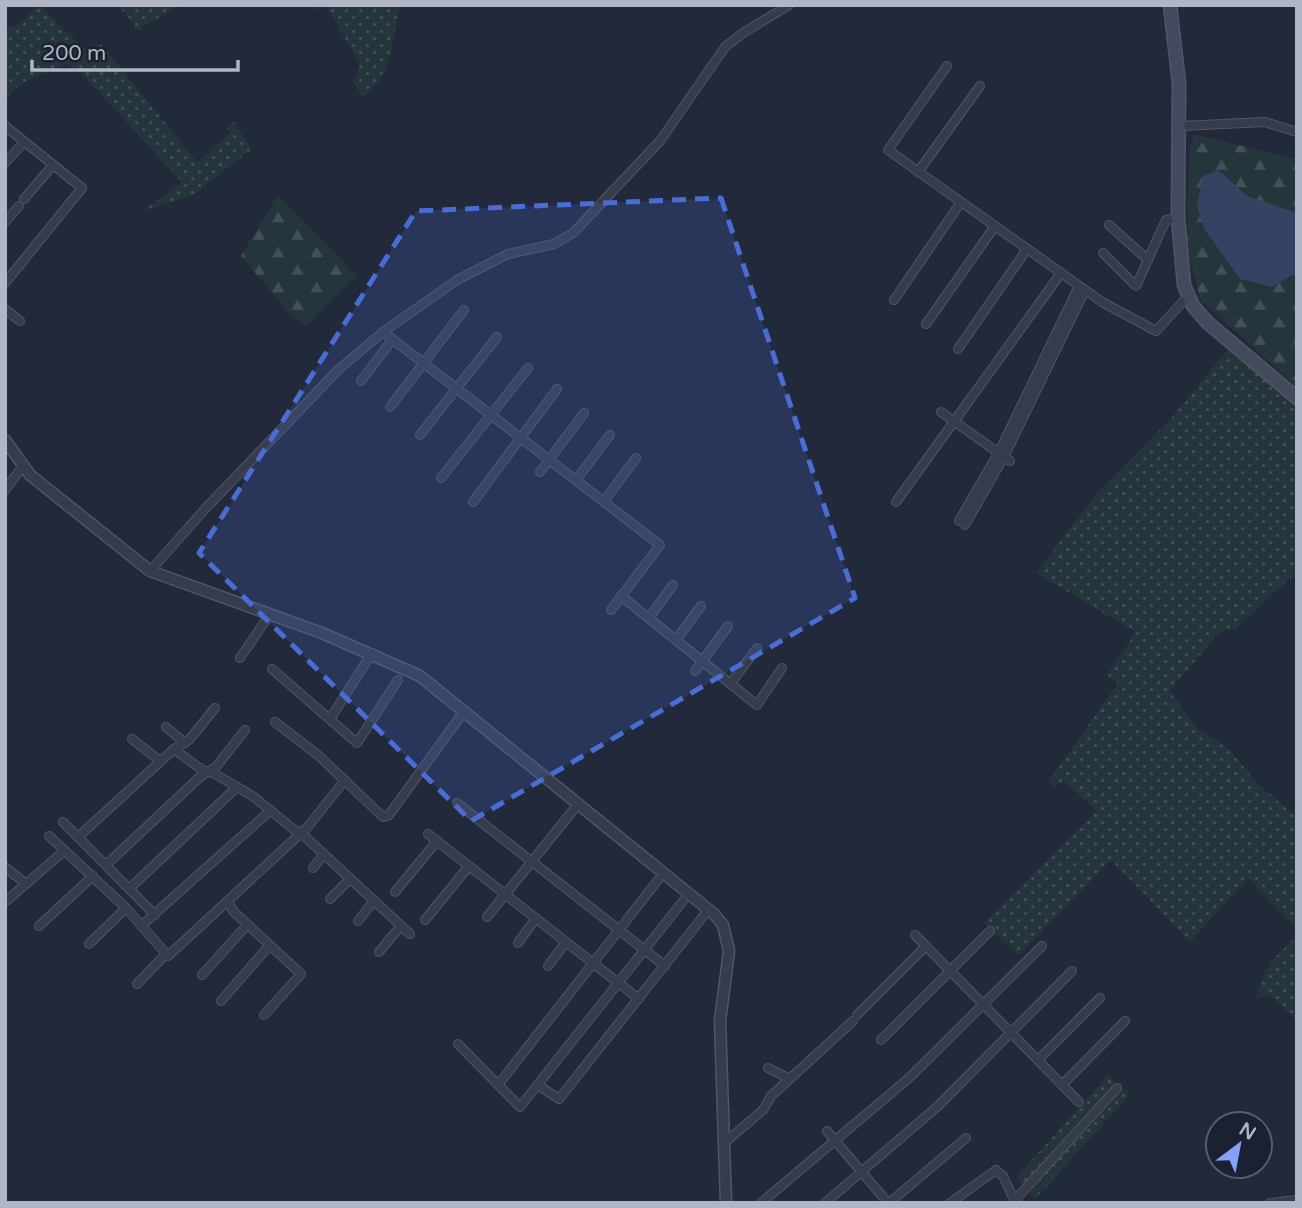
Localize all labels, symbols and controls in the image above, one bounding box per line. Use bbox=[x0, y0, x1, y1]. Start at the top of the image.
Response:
scale bar bbox=[32, 28, 238, 72]
text: 200 m bbox=[42, 41, 106, 66]
north arrow bbox=[1204, 1110, 1274, 1180]
text: N bbox=[1235, 1118, 1260, 1145]

